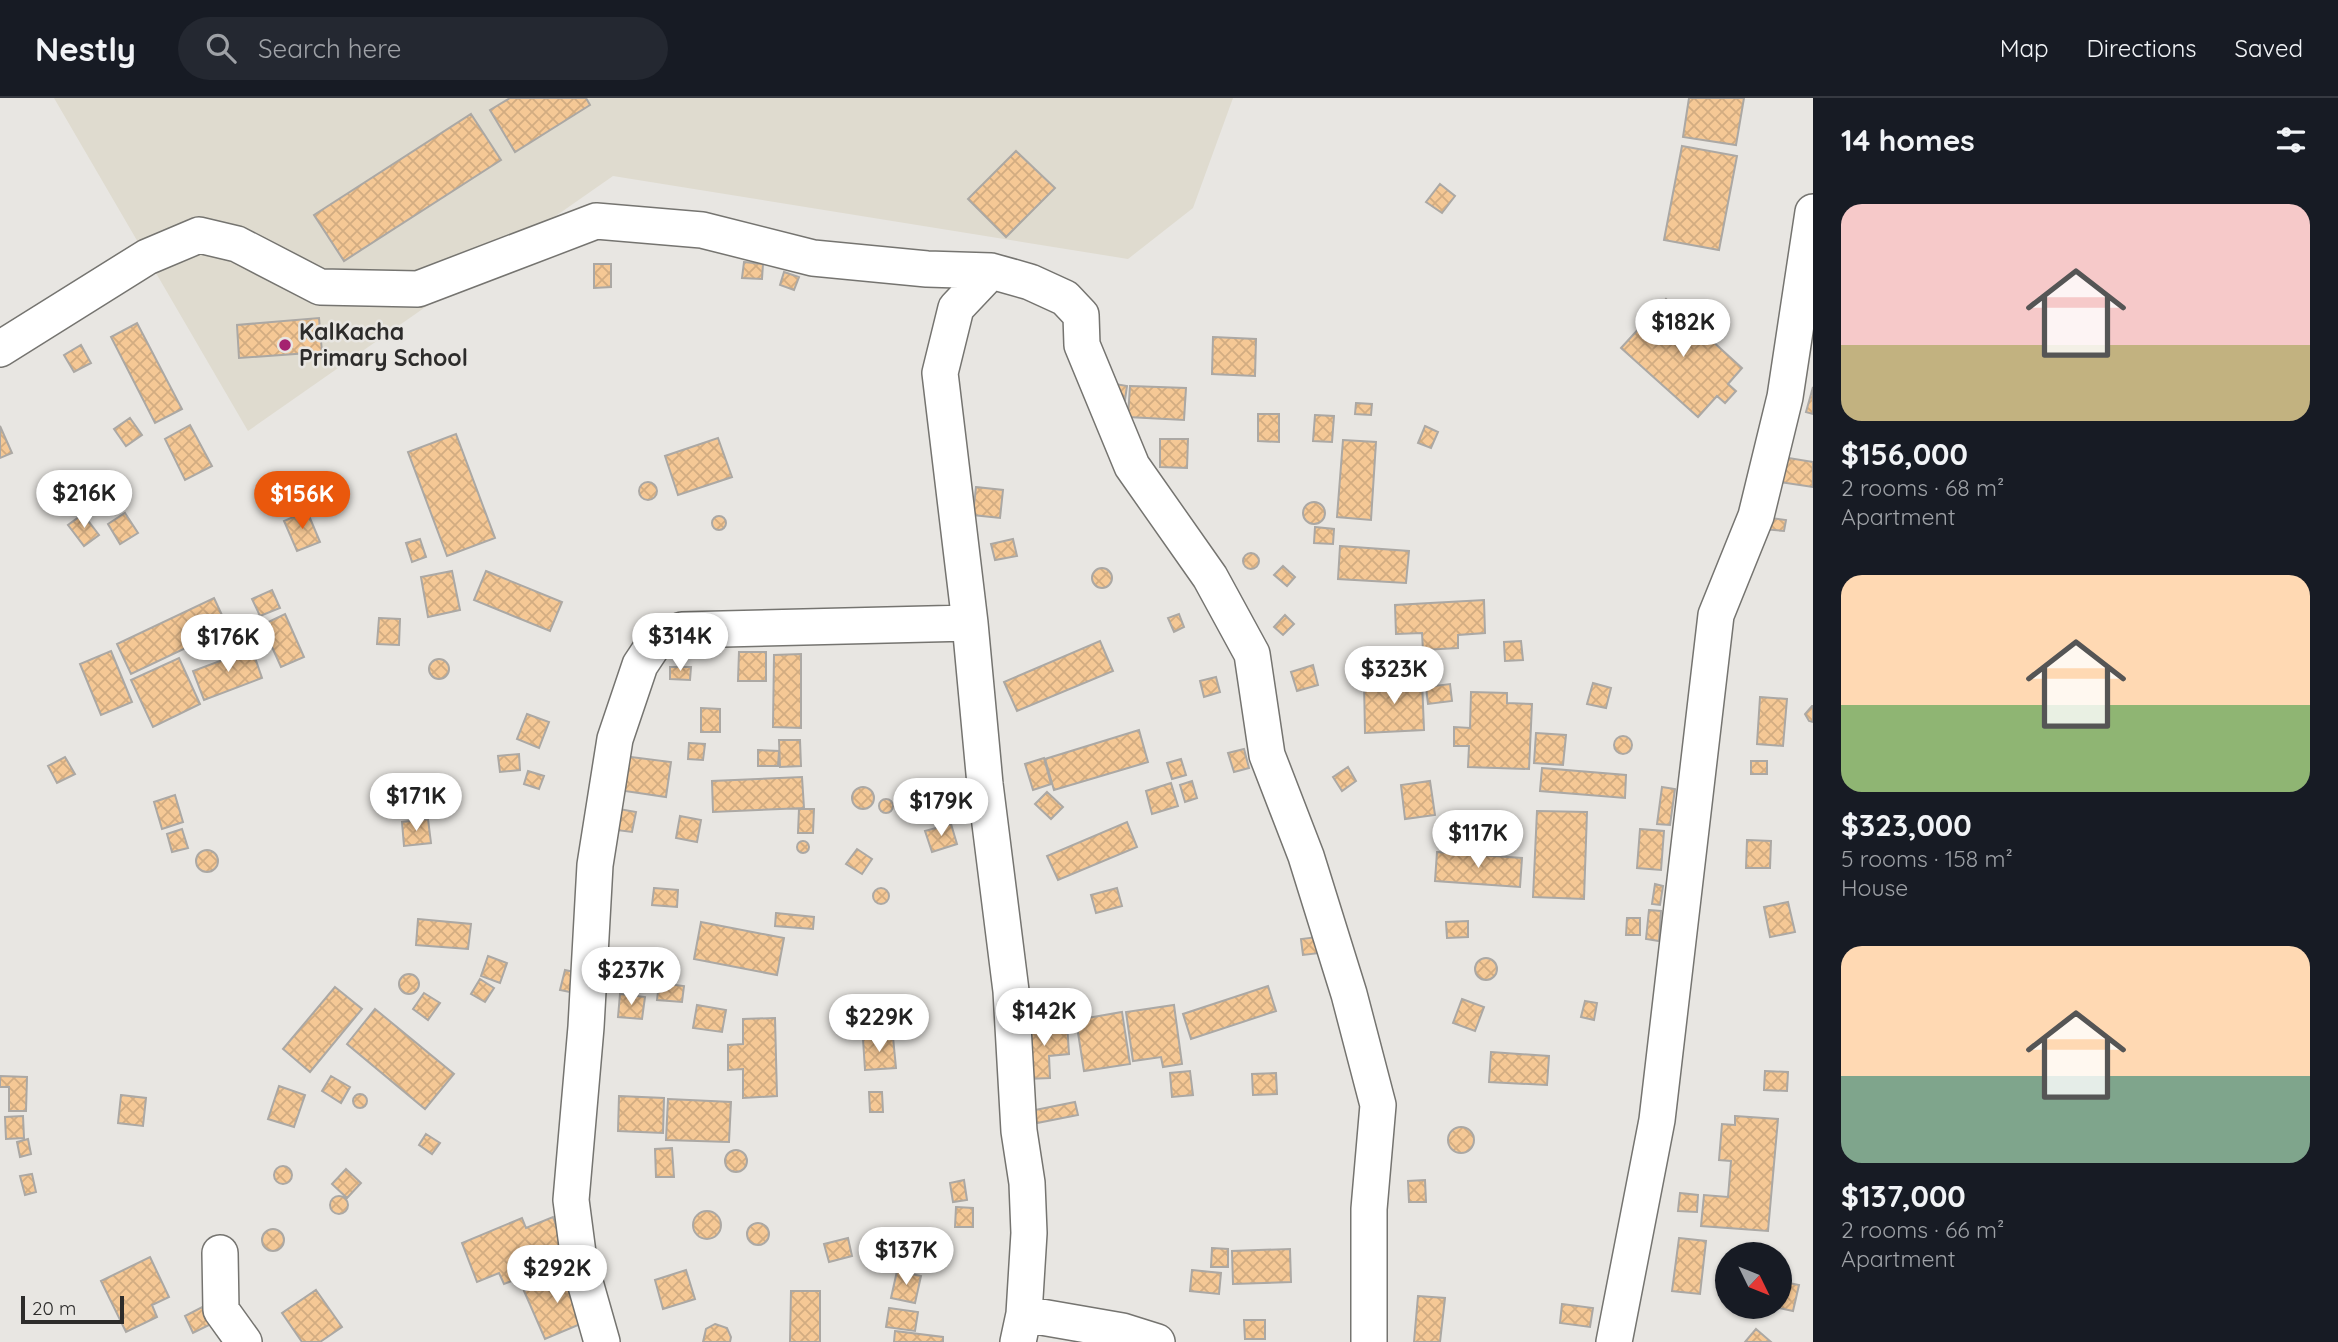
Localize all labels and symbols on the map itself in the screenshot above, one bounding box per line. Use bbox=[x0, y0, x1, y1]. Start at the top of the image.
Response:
pin: $182K bbox=[1634, 300, 1732, 359]
place label: KalKacha Primary School bbox=[299, 317, 468, 372]
marker: KalKacha Primary School bbox=[277, 337, 293, 353]
pin: $216K bbox=[35, 470, 133, 530]
pin: $156K bbox=[253, 472, 351, 531]
pin: $176K bbox=[179, 614, 277, 674]
pin: $314K bbox=[631, 614, 729, 673]
pin: $323K bbox=[1345, 646, 1443, 706]
pin: $171K bbox=[367, 774, 465, 833]
pin: $179K bbox=[892, 778, 990, 838]
pin: $117K bbox=[1429, 810, 1527, 870]
pin: $237K bbox=[582, 948, 680, 1007]
pin: $142K bbox=[995, 988, 1093, 1048]
pin: $229K bbox=[830, 995, 928, 1054]
pin: $137K bbox=[857, 1228, 955, 1287]
north arrow bbox=[1715, 1242, 1792, 1320]
pin: $292K bbox=[508, 1246, 606, 1305]
scale bar bbox=[21, 1293, 124, 1325]

